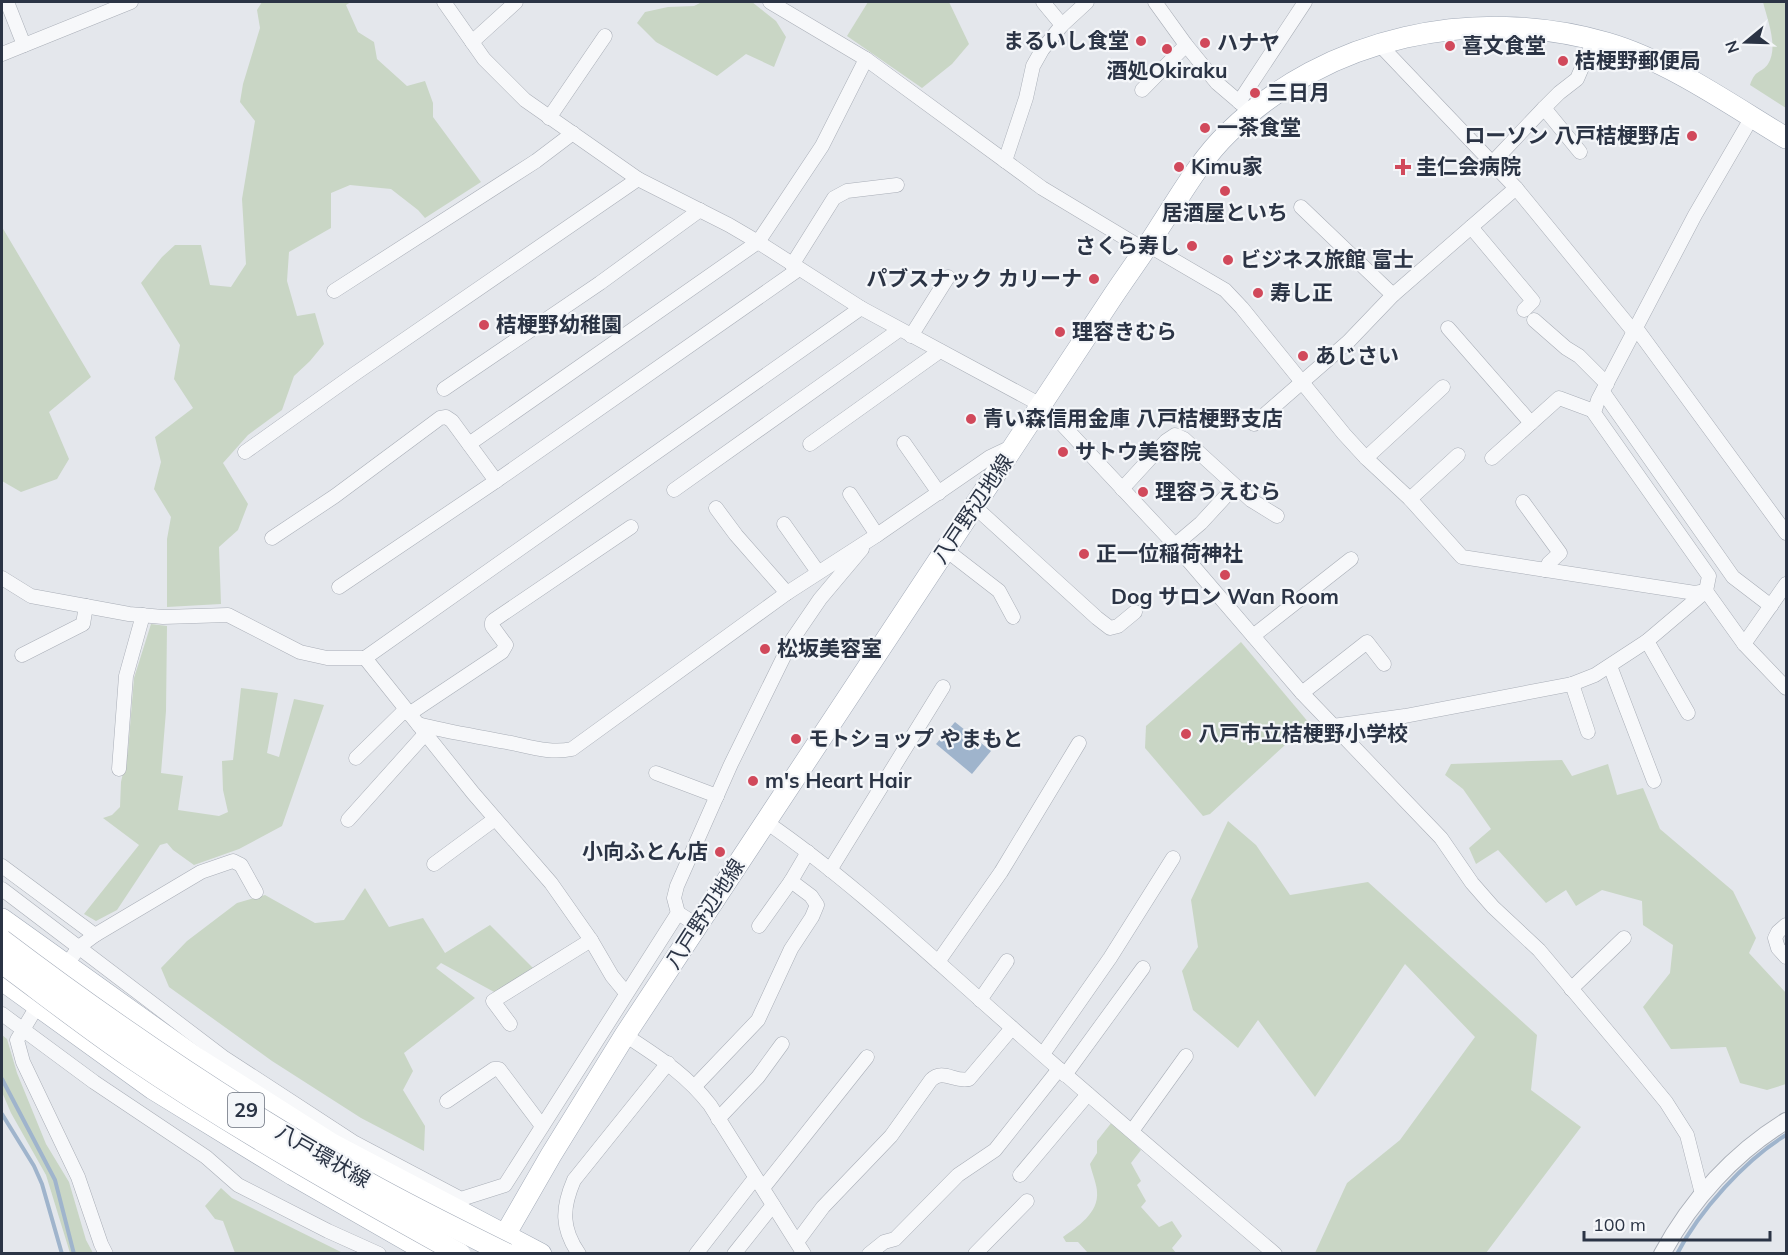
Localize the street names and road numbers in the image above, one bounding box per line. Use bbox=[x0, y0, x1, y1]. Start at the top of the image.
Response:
street label: 八戸野辺地線 bbox=[926, 449, 1018, 568]
street label: 八戸野辺地線 bbox=[659, 854, 749, 973]
road number: 29 bbox=[228, 1093, 264, 1127]
street label: 八戸環状線 bbox=[272, 1118, 375, 1193]

